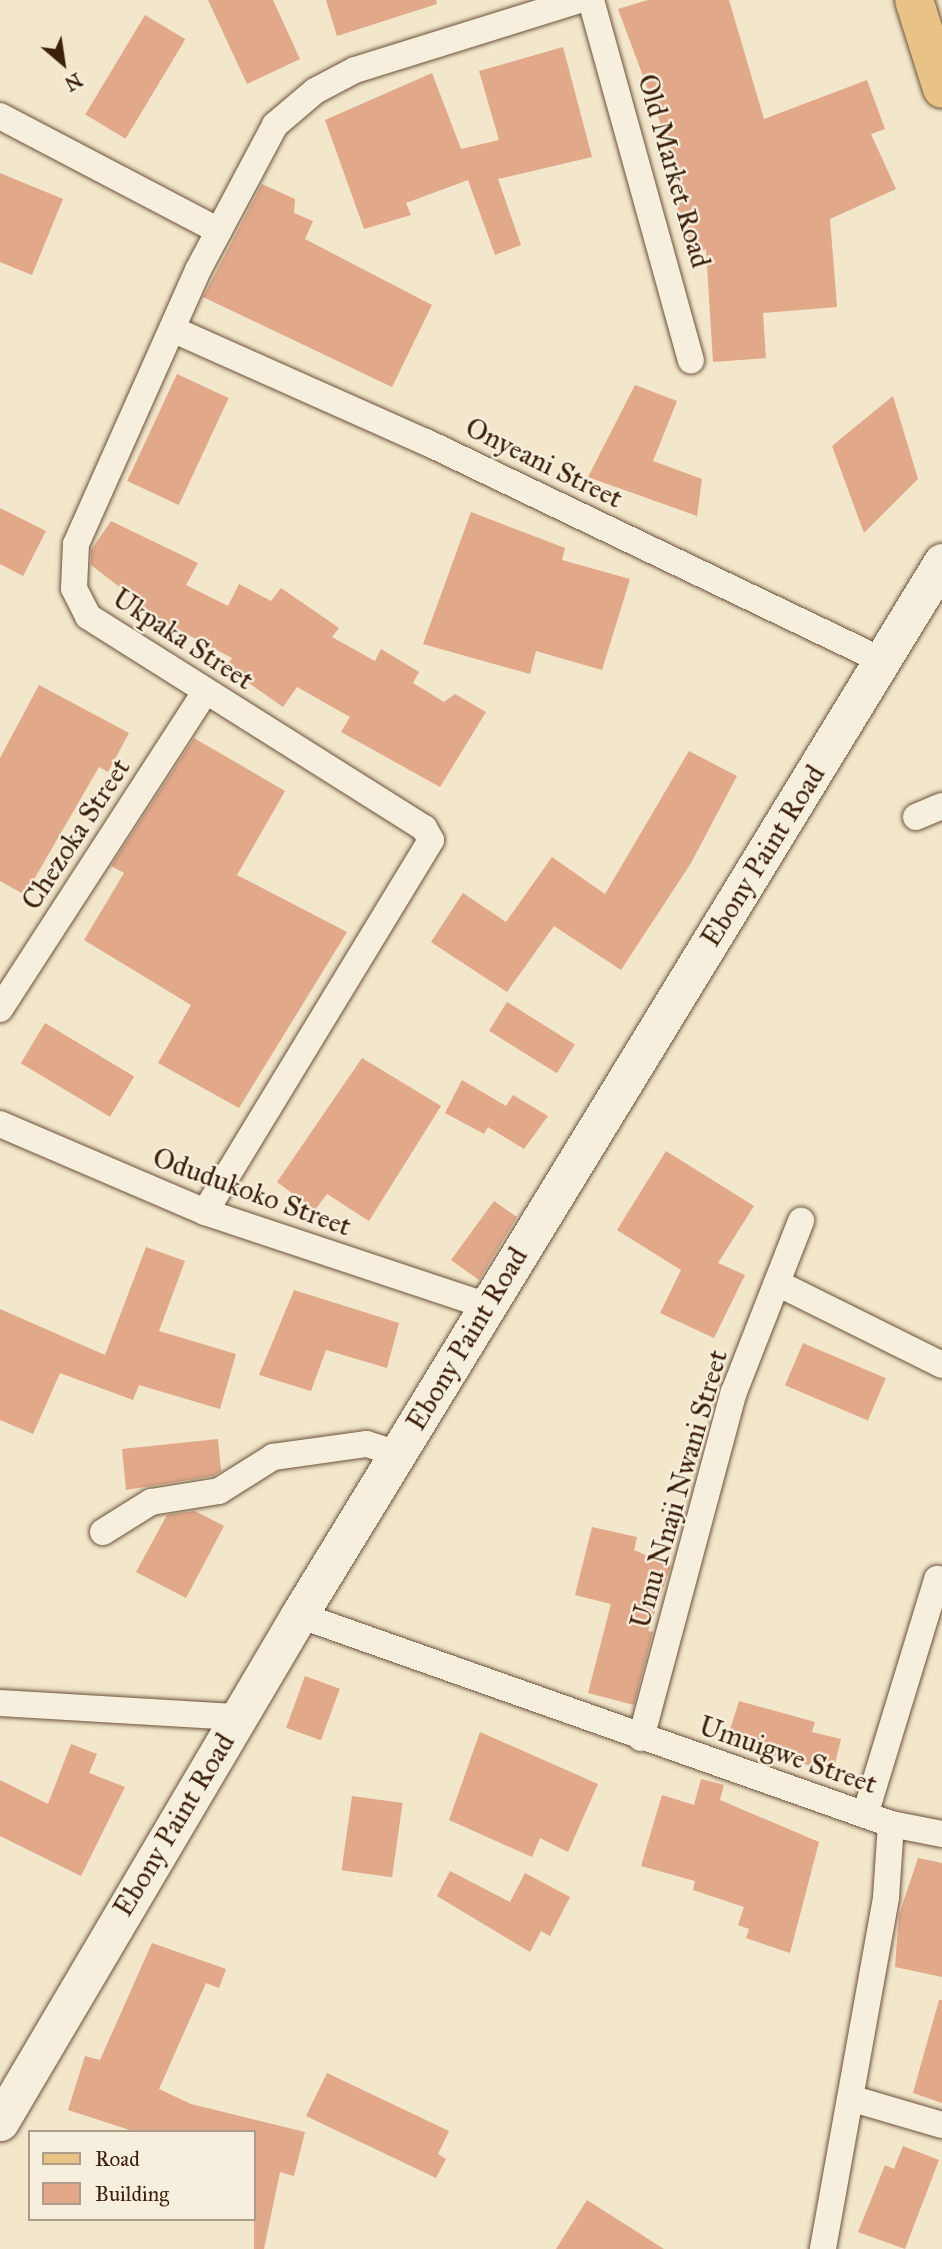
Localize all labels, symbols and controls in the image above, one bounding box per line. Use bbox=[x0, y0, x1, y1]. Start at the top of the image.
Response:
north arrow bbox=[28, 28, 98, 98]
text: N bbox=[61, 68, 86, 96]
street label: Old Market Road bbox=[630, 70, 718, 272]
street label: Onyeani Street bbox=[460, 410, 628, 516]
street label: Ukpaka Street bbox=[106, 581, 260, 697]
street label: Chezoka Street bbox=[15, 752, 137, 916]
street label: Ebony Paint Road bbox=[694, 759, 832, 953]
street label: Odudukoko Street bbox=[148, 1141, 356, 1243]
street label: Ebony Paint Road bbox=[399, 1241, 535, 1437]
street label: Umu Nnaji Nwani Street bbox=[623, 1346, 735, 1632]
street label: Umuigwe Street bbox=[695, 1709, 881, 1801]
street label: Ebony Paint Road bbox=[106, 1727, 242, 1923]
legend bbox=[28, 2130, 256, 2221]
text: Road bbox=[95, 2146, 140, 2172]
text: Building bbox=[95, 2181, 169, 2207]

